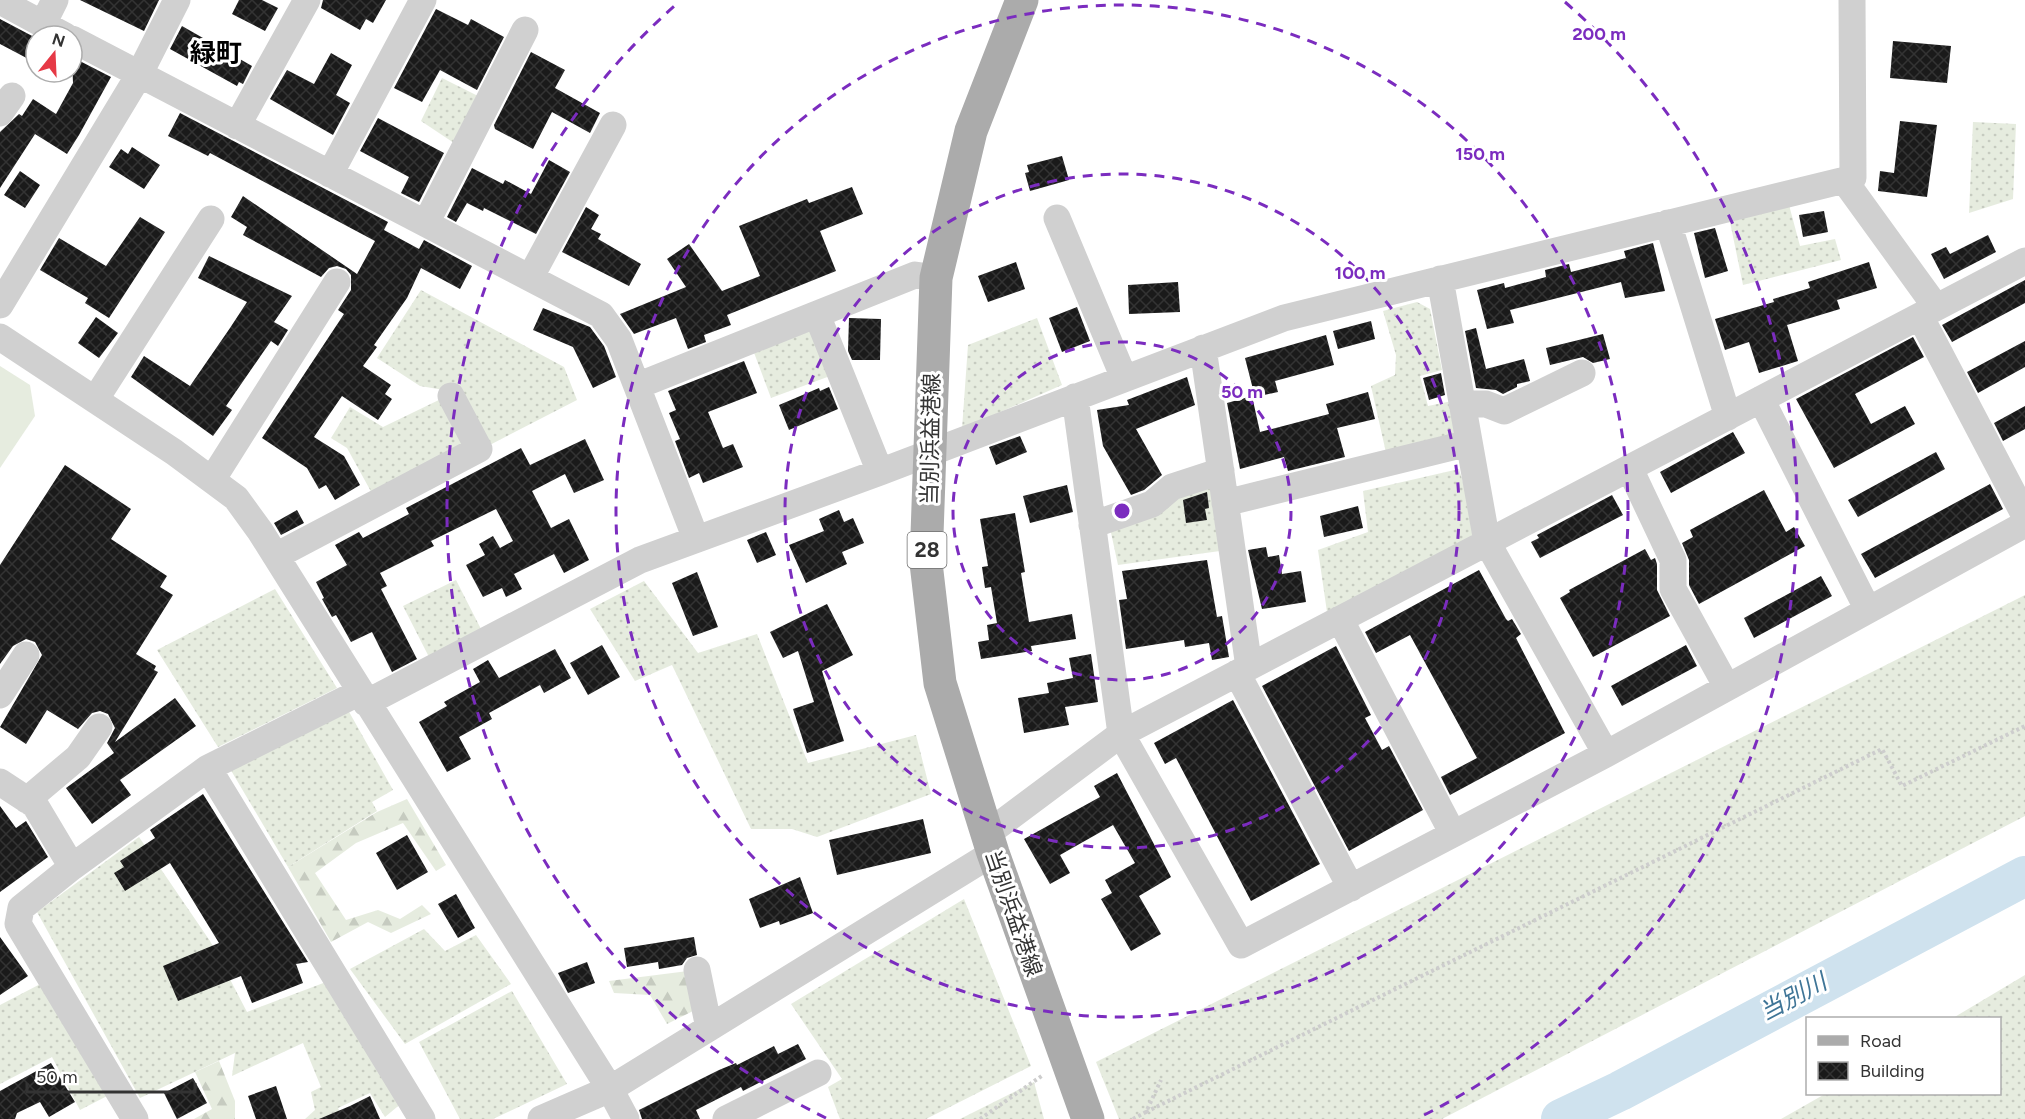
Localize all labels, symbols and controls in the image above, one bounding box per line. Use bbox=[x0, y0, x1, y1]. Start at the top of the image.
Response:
text: 200 m bbox=[1572, 23, 1626, 45]
north arrow bbox=[24, 24, 84, 84]
text: N bbox=[50, 29, 67, 51]
district label: 緑町 bbox=[190, 37, 242, 69]
text: 150 m bbox=[1455, 143, 1505, 165]
text: 100 m bbox=[1335, 262, 1385, 284]
street label: 当別浜益港線 bbox=[916, 373, 945, 505]
text: 50 m bbox=[1221, 381, 1263, 403]
centre of rings bbox=[1112, 501, 1132, 521]
road number: 28 bbox=[908, 532, 946, 568]
street label: 当別浜益港線 bbox=[979, 846, 1048, 980]
water label: 当別川 bbox=[1754, 965, 1834, 1026]
legend bbox=[1806, 1017, 2001, 1095]
text: Road bbox=[1860, 1030, 1901, 1052]
scale bar bbox=[27, 1056, 195, 1094]
text: Building bbox=[1860, 1060, 1925, 1082]
text: 50 m bbox=[36, 1066, 78, 1088]

